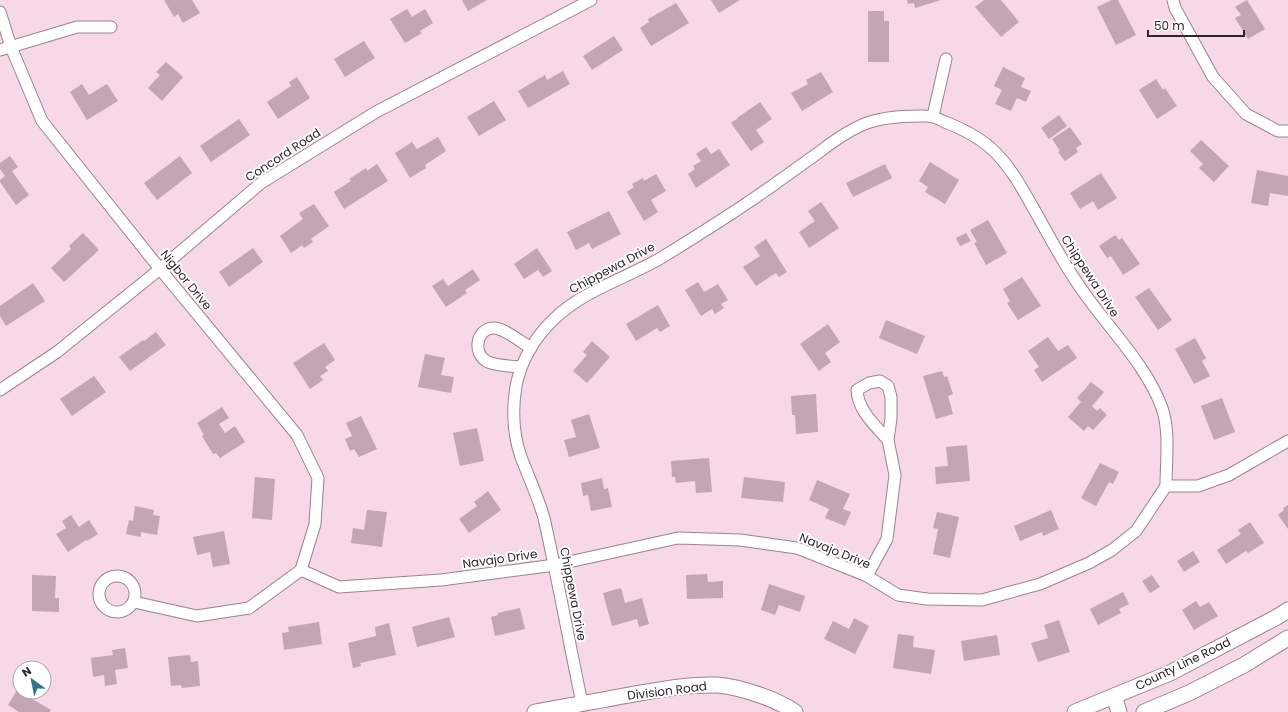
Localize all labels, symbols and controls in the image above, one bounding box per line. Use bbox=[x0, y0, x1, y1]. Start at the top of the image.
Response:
scale bar bbox=[1148, 12, 1244, 38]
text: 50 m bbox=[1154, 17, 1185, 34]
street label: Concord Road bbox=[242, 124, 324, 185]
street label: Chippewa Drive bbox=[1057, 231, 1123, 320]
street label: Chippewa Drive bbox=[566, 238, 658, 297]
street label: Nigbor Drive bbox=[157, 246, 216, 313]
street label: Navajo Drive bbox=[797, 529, 873, 573]
street label: Navajo Drive bbox=[461, 545, 538, 572]
street label: Chippewa Drive bbox=[556, 546, 591, 642]
street label: County Line Road bbox=[1132, 633, 1233, 694]
north arrow bbox=[12, 660, 52, 700]
text: N bbox=[19, 663, 34, 681]
street label: Division Road bbox=[626, 677, 708, 704]

